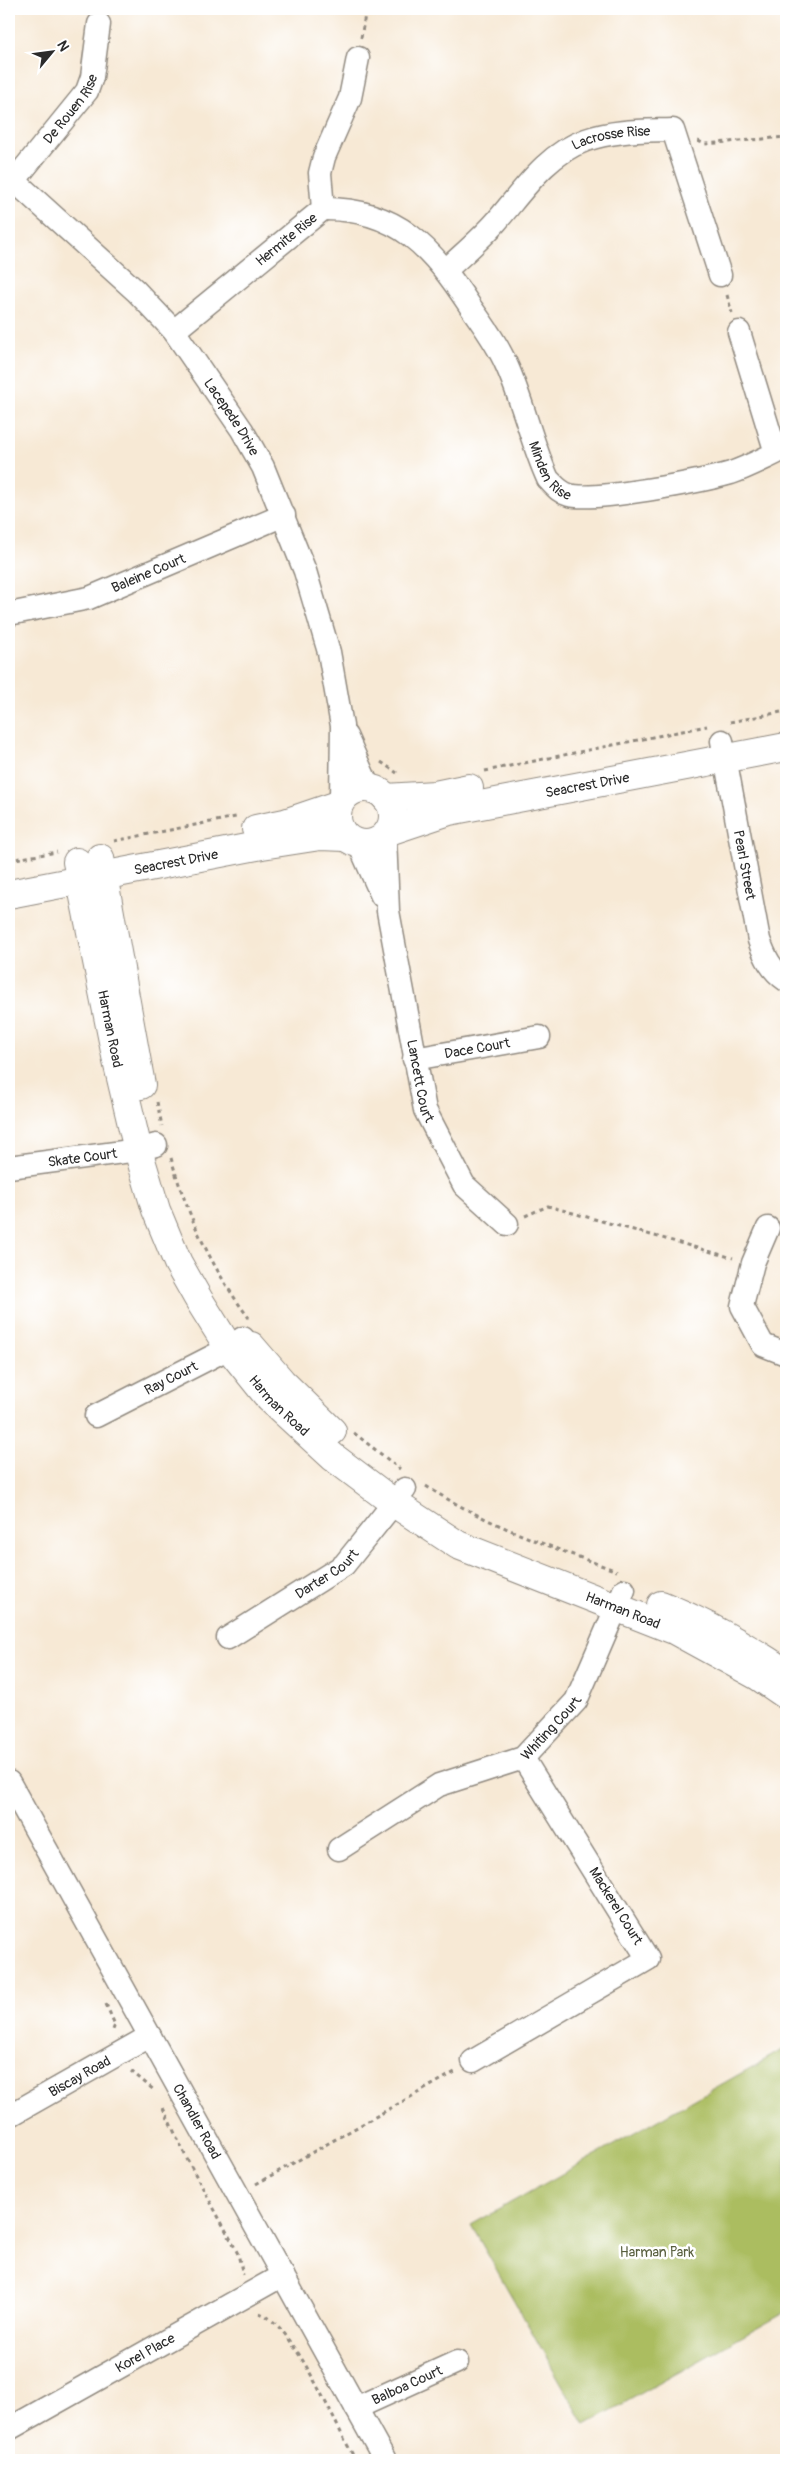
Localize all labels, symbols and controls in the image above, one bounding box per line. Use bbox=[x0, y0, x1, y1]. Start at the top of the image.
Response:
north arrow bbox=[28, 28, 78, 78]
text: N bbox=[53, 38, 73, 54]
street label: De Rouen Rise bbox=[39, 72, 101, 147]
street label: Lacrosse Rise bbox=[569, 122, 651, 154]
street label: Hermite Rise bbox=[252, 209, 320, 269]
street label: Lacepede Drive bbox=[200, 375, 263, 458]
street label: Minden Rise bbox=[526, 439, 574, 504]
street label: Baleine Court bbox=[109, 549, 188, 596]
street label: Seacrest Drive bbox=[544, 768, 631, 801]
street label: Pearl Street bbox=[730, 829, 760, 901]
street label: Seacrest Drive bbox=[132, 845, 219, 878]
street label: Harman Road bbox=[94, 988, 127, 1069]
street label: Dace Court bbox=[443, 1034, 511, 1062]
street label: Lancett Court bbox=[404, 1038, 439, 1125]
street label: Skate Court bbox=[47, 1144, 118, 1170]
street label: Ray Court bbox=[141, 1357, 201, 1398]
street label: Harman Road bbox=[246, 1371, 313, 1439]
street label: Darter Court bbox=[292, 1545, 362, 1602]
street label: Harman Road bbox=[583, 1588, 663, 1632]
street label: Whiting Court bbox=[517, 1694, 585, 1763]
street label: Mackerel Court bbox=[585, 1864, 647, 1948]
street label: Biscay Road bbox=[46, 2052, 114, 2100]
street label: Chandler Road bbox=[170, 2081, 225, 2162]
park label: Harman Park bbox=[620, 2244, 694, 2261]
street label: Korel Place bbox=[112, 2329, 178, 2376]
street label: Balboa Court bbox=[369, 2361, 445, 2408]

